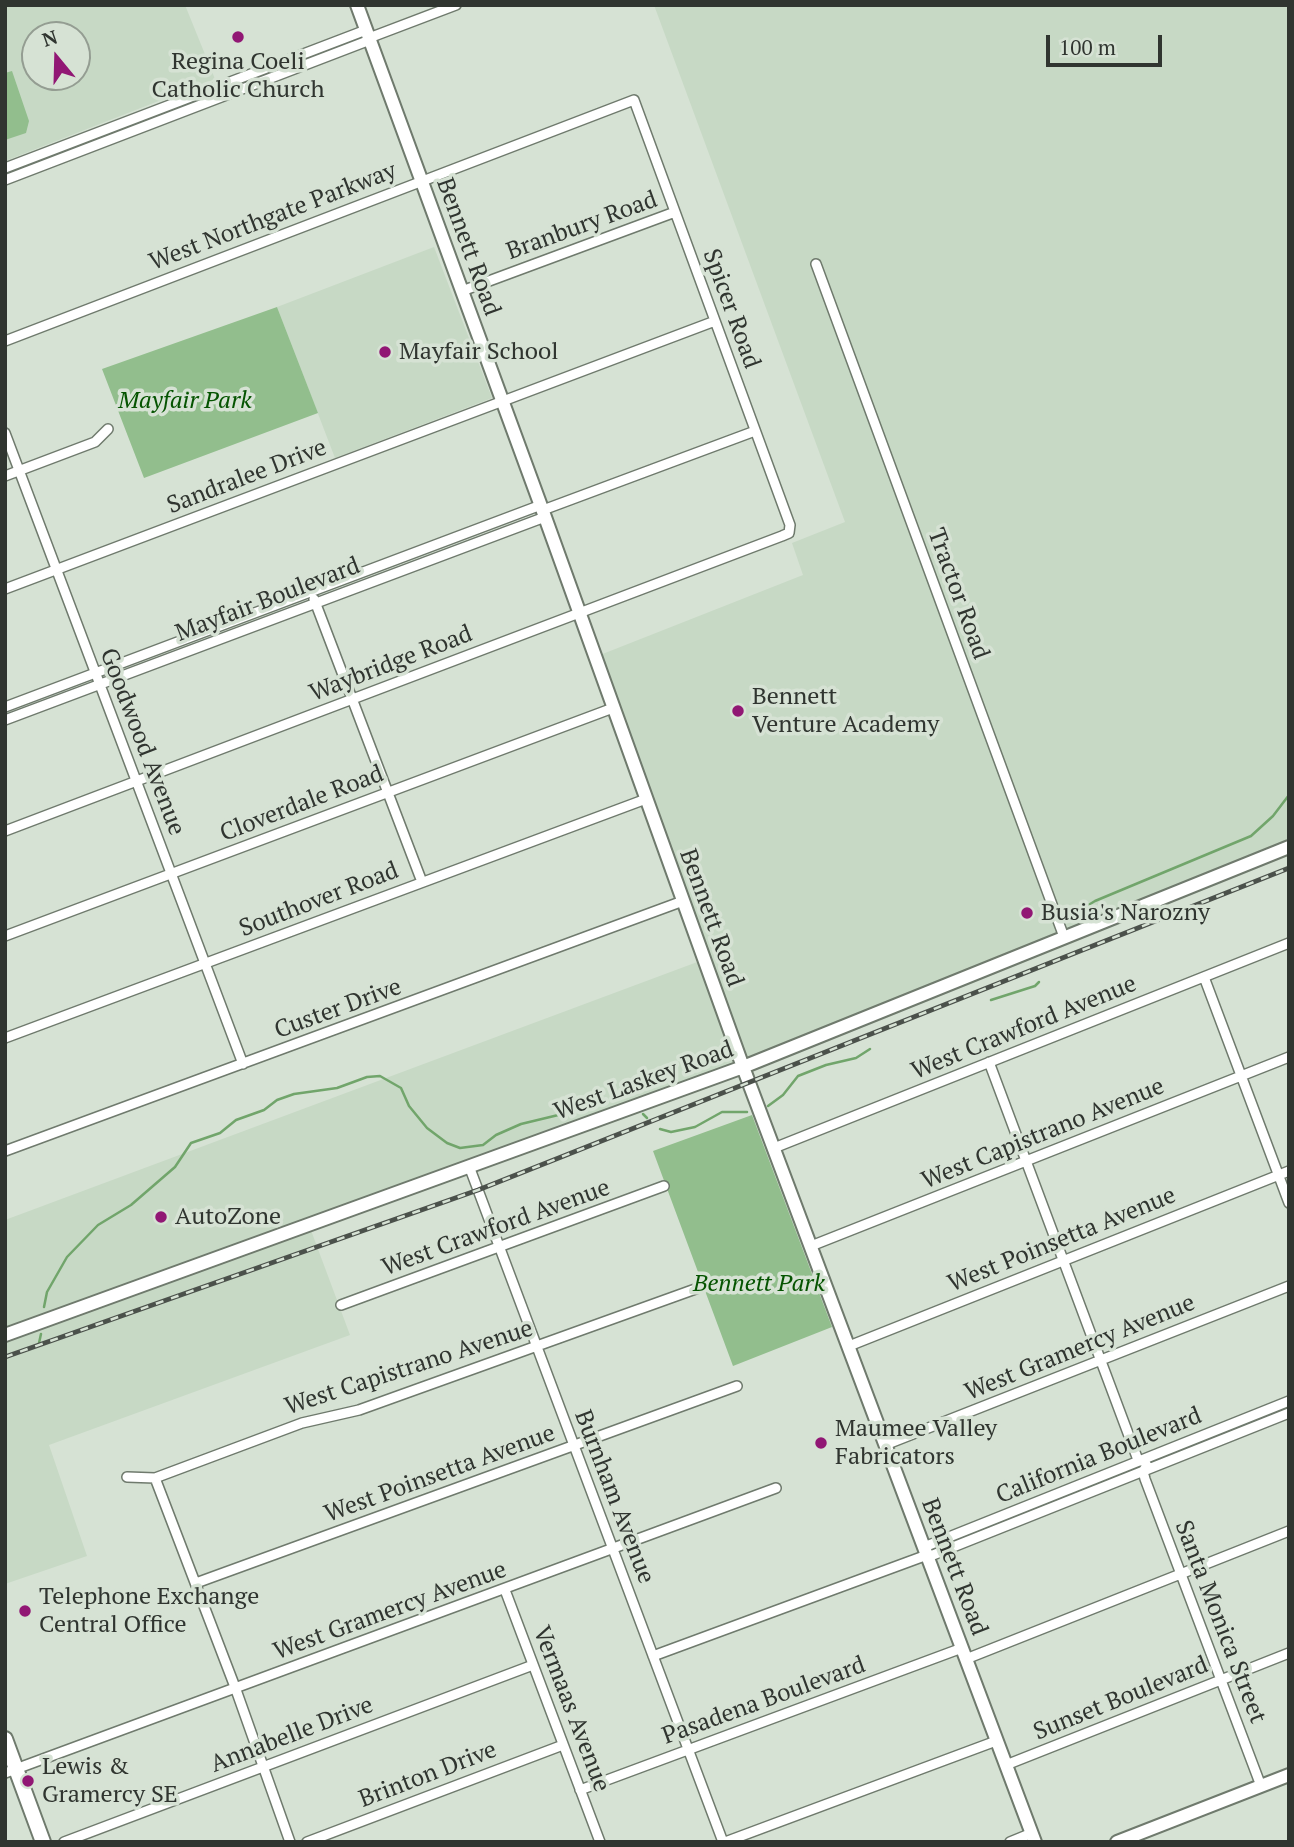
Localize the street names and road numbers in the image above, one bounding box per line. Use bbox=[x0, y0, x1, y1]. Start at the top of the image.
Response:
street label: West Northgate Parkway bbox=[145, 157, 401, 277]
street label: Bennett Road bbox=[430, 174, 506, 320]
street label: Branbury Road bbox=[503, 185, 661, 267]
street label: Spicer Road bbox=[696, 245, 766, 373]
street label: Sandralee Drive bbox=[163, 433, 331, 521]
street label: Tractor Road bbox=[921, 525, 995, 663]
street label: Mayfair Boulevard bbox=[172, 552, 364, 648]
street label: Waybridge Road bbox=[306, 620, 476, 708]
street label: Goodwood Avenue bbox=[93, 644, 191, 840]
street label: Cloverdale Road bbox=[216, 760, 388, 848]
street label: Bennett Road bbox=[673, 845, 749, 991]
street label: Southover Road bbox=[235, 856, 403, 944]
street label: West Crawford Avenue bbox=[907, 970, 1141, 1086]
street label: Custer Drive bbox=[271, 973, 405, 1045]
street label: West Laskey Road bbox=[550, 1035, 738, 1127]
street label: West Capistrano Avenue bbox=[918, 1072, 1168, 1196]
street label: West Crawford Avenue bbox=[378, 1173, 614, 1283]
street label: West Poinsetta Avenue bbox=[944, 1181, 1180, 1299]
street label: West Gramercy Avenue bbox=[961, 1289, 1199, 1407]
street label: West Capistrano Avenue bbox=[281, 1314, 537, 1422]
street label: California Boulevard bbox=[992, 1402, 1206, 1510]
street label: Burnham Avenue bbox=[568, 1406, 660, 1588]
street label: West Poinsetta Avenue bbox=[321, 1419, 559, 1529]
street label: Bennett Road bbox=[915, 1494, 993, 1640]
street label: Santa Monica Street bbox=[1168, 1517, 1272, 1727]
street label: West Gramercy Avenue bbox=[270, 1555, 510, 1667]
street label: Vermaas Avenue bbox=[526, 1622, 616, 1796]
street label: Pasadena Boulevard bbox=[659, 1651, 869, 1751]
street label: Sunset Boulevard bbox=[1030, 1651, 1212, 1747]
street label: Annabelle Drive bbox=[207, 1691, 377, 1779]
street label: Brinton Drive bbox=[355, 1736, 501, 1814]

